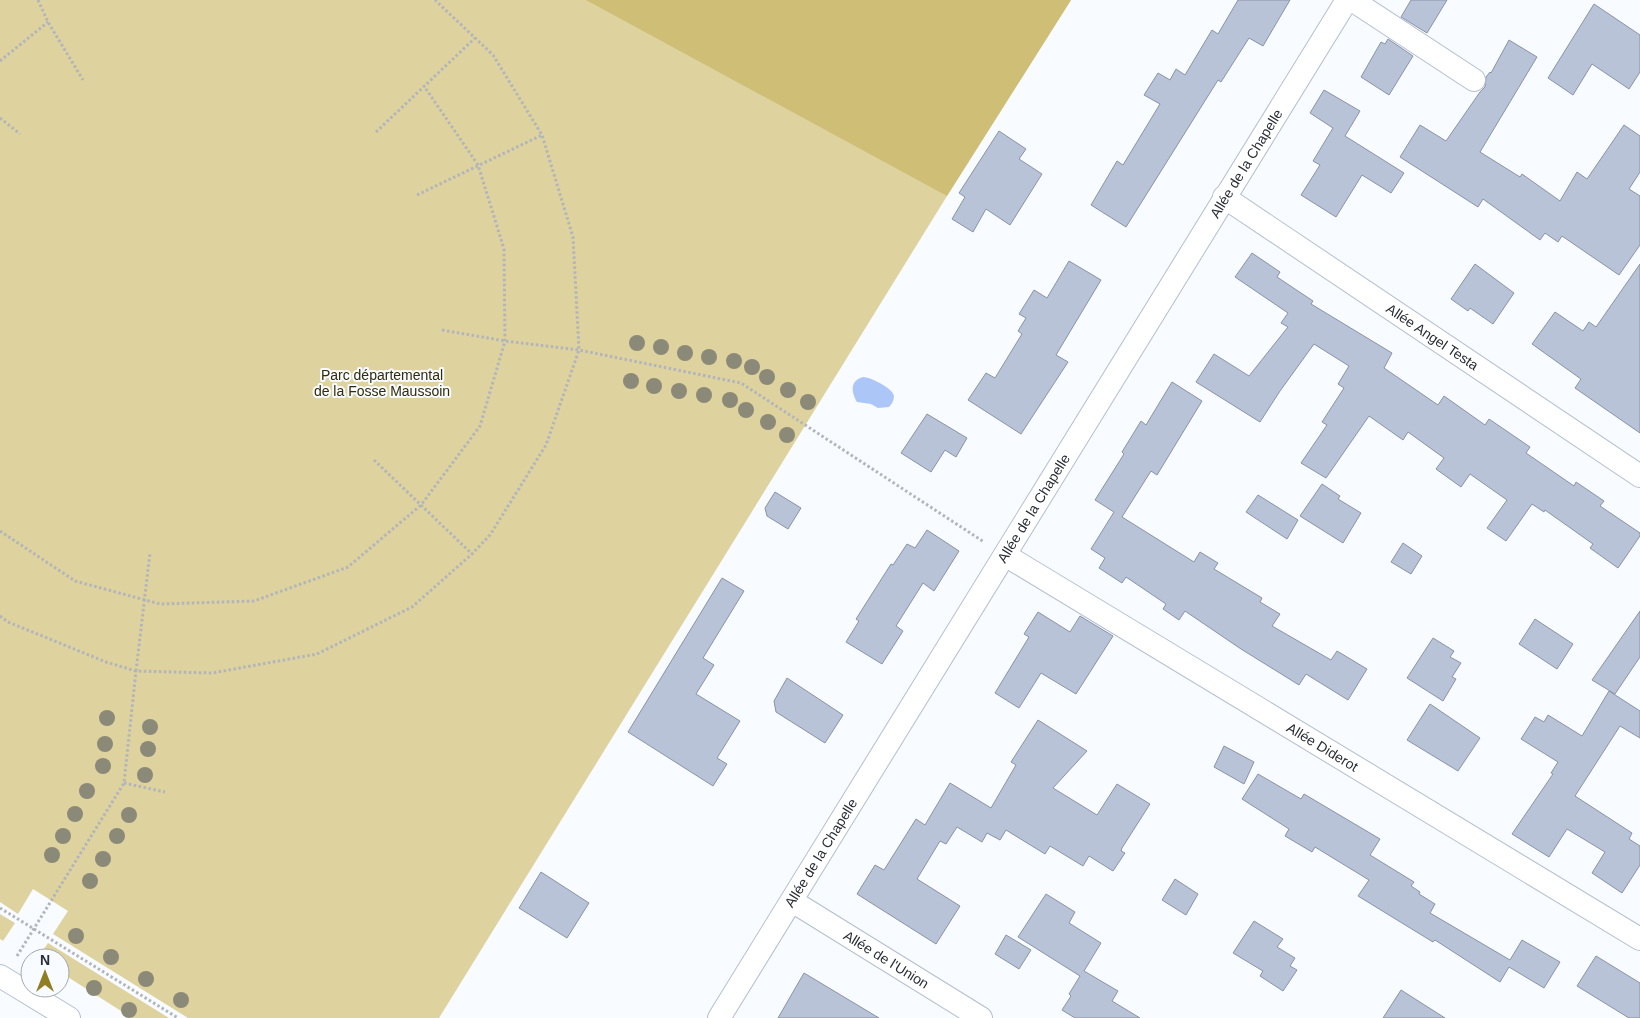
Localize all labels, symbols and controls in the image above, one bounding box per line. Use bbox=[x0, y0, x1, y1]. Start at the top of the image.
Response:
street label: Allée de la Chapelle bbox=[1207, 106, 1286, 221]
street label: Allée Angel Testa bbox=[1383, 300, 1482, 373]
park label: Parc départemental de la Fosse Maussoin bbox=[314, 367, 450, 399]
street label: Allée de la Chapelle bbox=[994, 451, 1073, 565]
street label: Allée Diderot bbox=[1284, 719, 1361, 775]
street label: Allée de la Chapelle bbox=[781, 795, 861, 910]
street label: Allée de l'Union bbox=[841, 927, 932, 992]
north arrow bbox=[20, 948, 70, 998]
text: N bbox=[40, 952, 50, 968]

